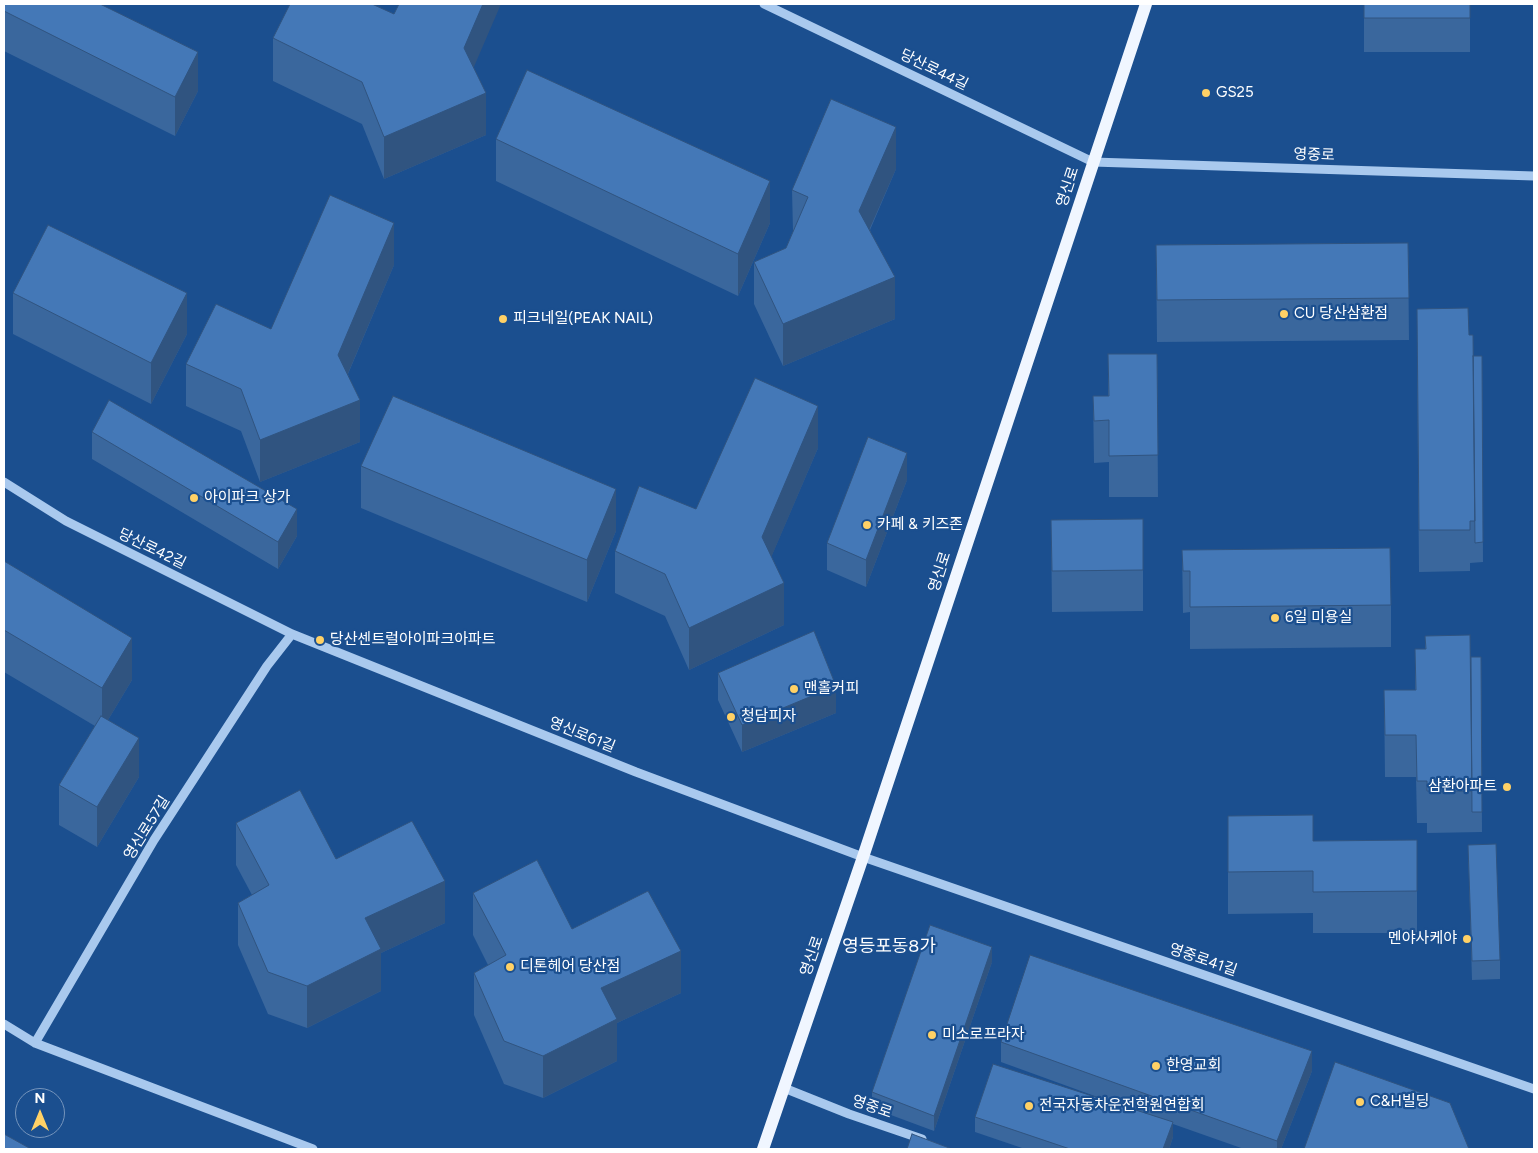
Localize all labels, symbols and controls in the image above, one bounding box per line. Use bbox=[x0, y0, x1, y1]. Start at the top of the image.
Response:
street label: 당산로44길 bbox=[897, 46, 971, 94]
place label: GS25 bbox=[1216, 84, 1254, 102]
marker: GS25 bbox=[1200, 87, 1212, 99]
street label: 영중로 bbox=[1293, 145, 1335, 165]
street label: 영신로 bbox=[1053, 165, 1083, 209]
place label: CU 당산삼환점 bbox=[1294, 305, 1388, 323]
marker: CU 당산삼환점 bbox=[1278, 308, 1290, 320]
place label: 피크네일(PEAK NAIL) bbox=[513, 310, 653, 328]
marker: 피크네일(PEAK NAIL) bbox=[497, 313, 509, 325]
place label: 아이파크 상가 bbox=[204, 489, 291, 507]
marker: 아이파크 상가 bbox=[188, 492, 200, 504]
place label: 카페 & 키즈존 bbox=[877, 516, 963, 534]
marker: 카페 & 키즈존 bbox=[861, 519, 873, 531]
street label: 당산로42길 bbox=[115, 525, 189, 573]
street label: 영신로 bbox=[925, 550, 955, 594]
place label: 6일 미용실 bbox=[1285, 609, 1352, 627]
marker: 6일 미용실 bbox=[1269, 612, 1281, 624]
place label: 당산센트럴아이파크아파트 bbox=[330, 631, 496, 649]
marker: 당산센트럴아이파크아파트 bbox=[314, 634, 326, 646]
place label: 맨홀커피 bbox=[804, 680, 859, 698]
marker: 맨홀커피 bbox=[788, 683, 800, 695]
place label: 청담피자 bbox=[741, 708, 796, 726]
marker: 청담피자 bbox=[725, 711, 737, 723]
street label: 영신로61길 bbox=[546, 714, 618, 756]
place label: 삼환아파트 bbox=[1428, 778, 1497, 796]
marker: 삼환아파트 bbox=[1501, 781, 1513, 793]
street label: 영신로57길 bbox=[120, 793, 174, 863]
place label: 멘야사케야 bbox=[1388, 930, 1457, 948]
street label: 영신로 bbox=[797, 933, 827, 979]
marker: 멘야사케야 bbox=[1461, 933, 1473, 945]
district label: 영등포동8가 bbox=[842, 936, 936, 958]
street label: 영중로41길 bbox=[1167, 940, 1239, 980]
place label: 디톤헤어 당산점 bbox=[520, 958, 620, 976]
marker: 디톤헤어 당산점 bbox=[504, 961, 516, 973]
place label: 미소로프라자 bbox=[942, 1026, 1025, 1044]
marker: 미소로프라자 bbox=[926, 1029, 938, 1041]
place label: 한영교회 bbox=[1166, 1057, 1221, 1075]
marker: 한영교회 bbox=[1150, 1060, 1162, 1072]
north arrow bbox=[15, 1088, 65, 1138]
text: N bbox=[35, 1090, 45, 1107]
street label: 영중로 bbox=[849, 1092, 895, 1122]
place label: C&H빌딩 bbox=[1370, 1093, 1429, 1111]
marker: C&H빌딩 bbox=[1354, 1096, 1366, 1108]
place label: 전국자동차운전학원연합회 bbox=[1039, 1097, 1205, 1115]
marker: 전국자동차운전학원연합회 bbox=[1023, 1100, 1035, 1112]

